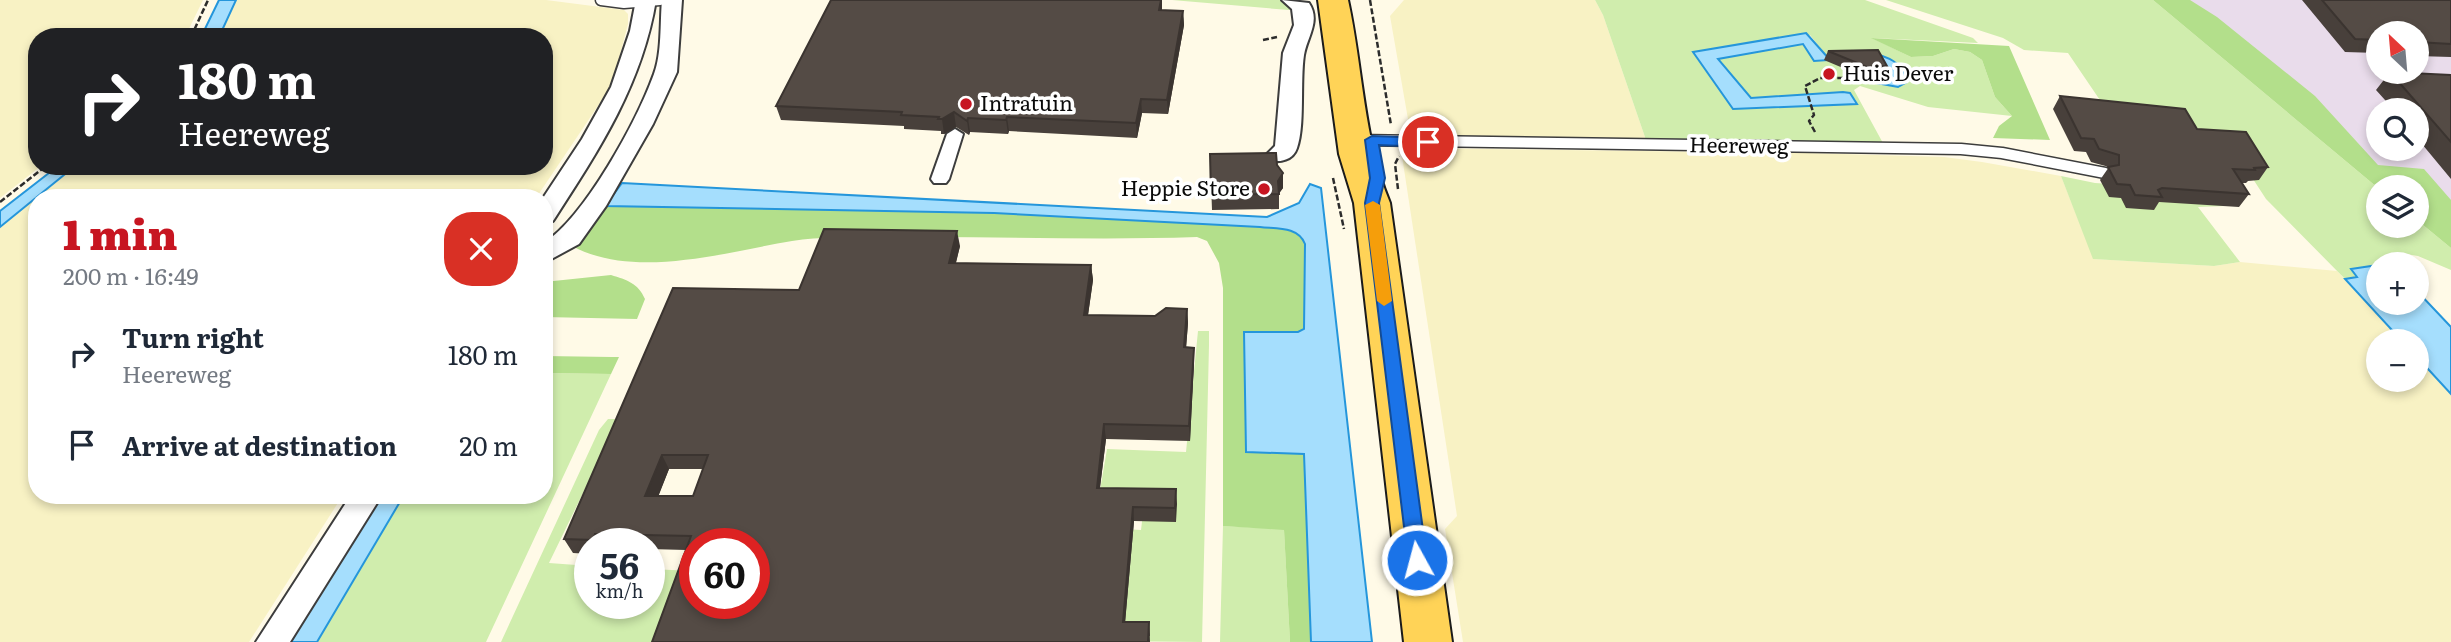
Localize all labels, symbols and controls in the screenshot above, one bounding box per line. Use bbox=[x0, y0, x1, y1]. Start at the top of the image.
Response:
north arrow bbox=[2366, 21, 2429, 84]
map controls bbox=[2366, 21, 2429, 392]
text: 180 m bbox=[178, 41, 316, 114]
icon: right bbox=[63, 56, 154, 147]
place label: Huis Dever bbox=[1843, 56, 1953, 87]
marker: Huis Dever bbox=[1821, 66, 1837, 82]
place label: Intratuin bbox=[980, 86, 1073, 117]
marker: Intratuin bbox=[958, 96, 974, 112]
button: search bbox=[2366, 98, 2429, 161]
text: Heereweg bbox=[178, 108, 330, 156]
pin bbox=[1398, 112, 1458, 172]
icon: arrive bbox=[1409, 123, 1447, 161]
street label: Heereweg bbox=[1689, 127, 1789, 160]
place label: Heppie Store bbox=[1121, 171, 1250, 202]
button: layers bbox=[2366, 175, 2429, 238]
marker: Heppie Store bbox=[1256, 181, 1272, 197]
text: 1 min bbox=[63, 201, 178, 263]
button: close bbox=[444, 212, 518, 286]
button: + bbox=[2366, 252, 2429, 315]
text: 200 m · 16:49 bbox=[63, 258, 199, 292]
text: Turn right bbox=[122, 317, 264, 356]
button: − bbox=[2366, 329, 2429, 392]
text: 180 m bbox=[448, 334, 518, 373]
icon: right bbox=[63, 335, 101, 373]
text: Heereweg bbox=[122, 356, 231, 390]
text: Arrive at destination bbox=[122, 425, 397, 464]
text: 20 m bbox=[459, 425, 518, 464]
icon: arrive bbox=[63, 426, 101, 464]
position arrow bbox=[1380, 523, 1454, 597]
speed limit sign: 60 bbox=[679, 528, 770, 619]
text: 56 bbox=[600, 538, 639, 590]
text: km/h bbox=[596, 577, 643, 604]

